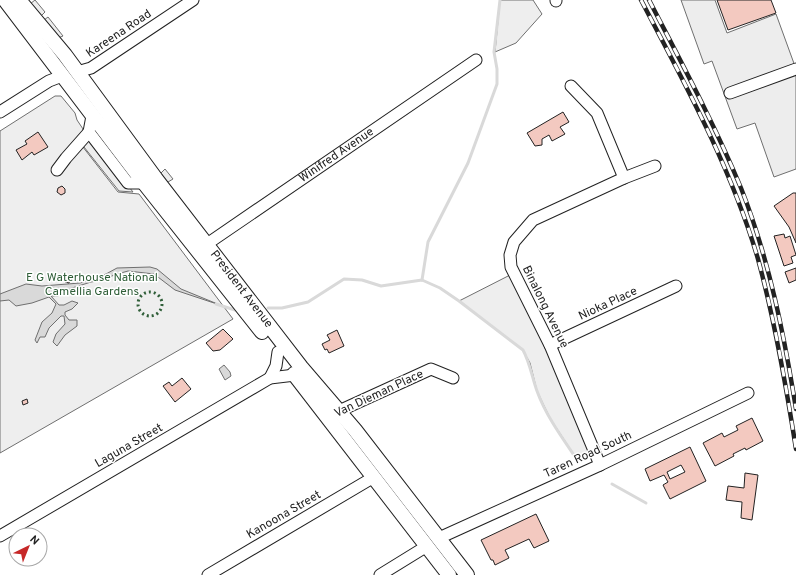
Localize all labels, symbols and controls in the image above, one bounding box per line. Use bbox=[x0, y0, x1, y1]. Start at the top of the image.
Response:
street label: Kareena Road bbox=[83, 6, 155, 62]
street label: Winifred Avenue bbox=[296, 124, 377, 187]
street label: President Avenue bbox=[206, 247, 276, 332]
street label: Binalong Avenue bbox=[518, 263, 572, 351]
park label: E G Waterhouse National Camellia Gardens bbox=[26, 270, 158, 300]
street label: Nioka Place bbox=[576, 283, 640, 325]
street label: Van Dieman Place bbox=[332, 366, 426, 422]
street label: Laguna Street bbox=[92, 420, 166, 472]
street label: Taren Road South bbox=[541, 428, 635, 482]
street label: Kanoona Street bbox=[244, 487, 324, 543]
north arrow bbox=[8, 527, 48, 567]
text: N bbox=[26, 533, 42, 548]

